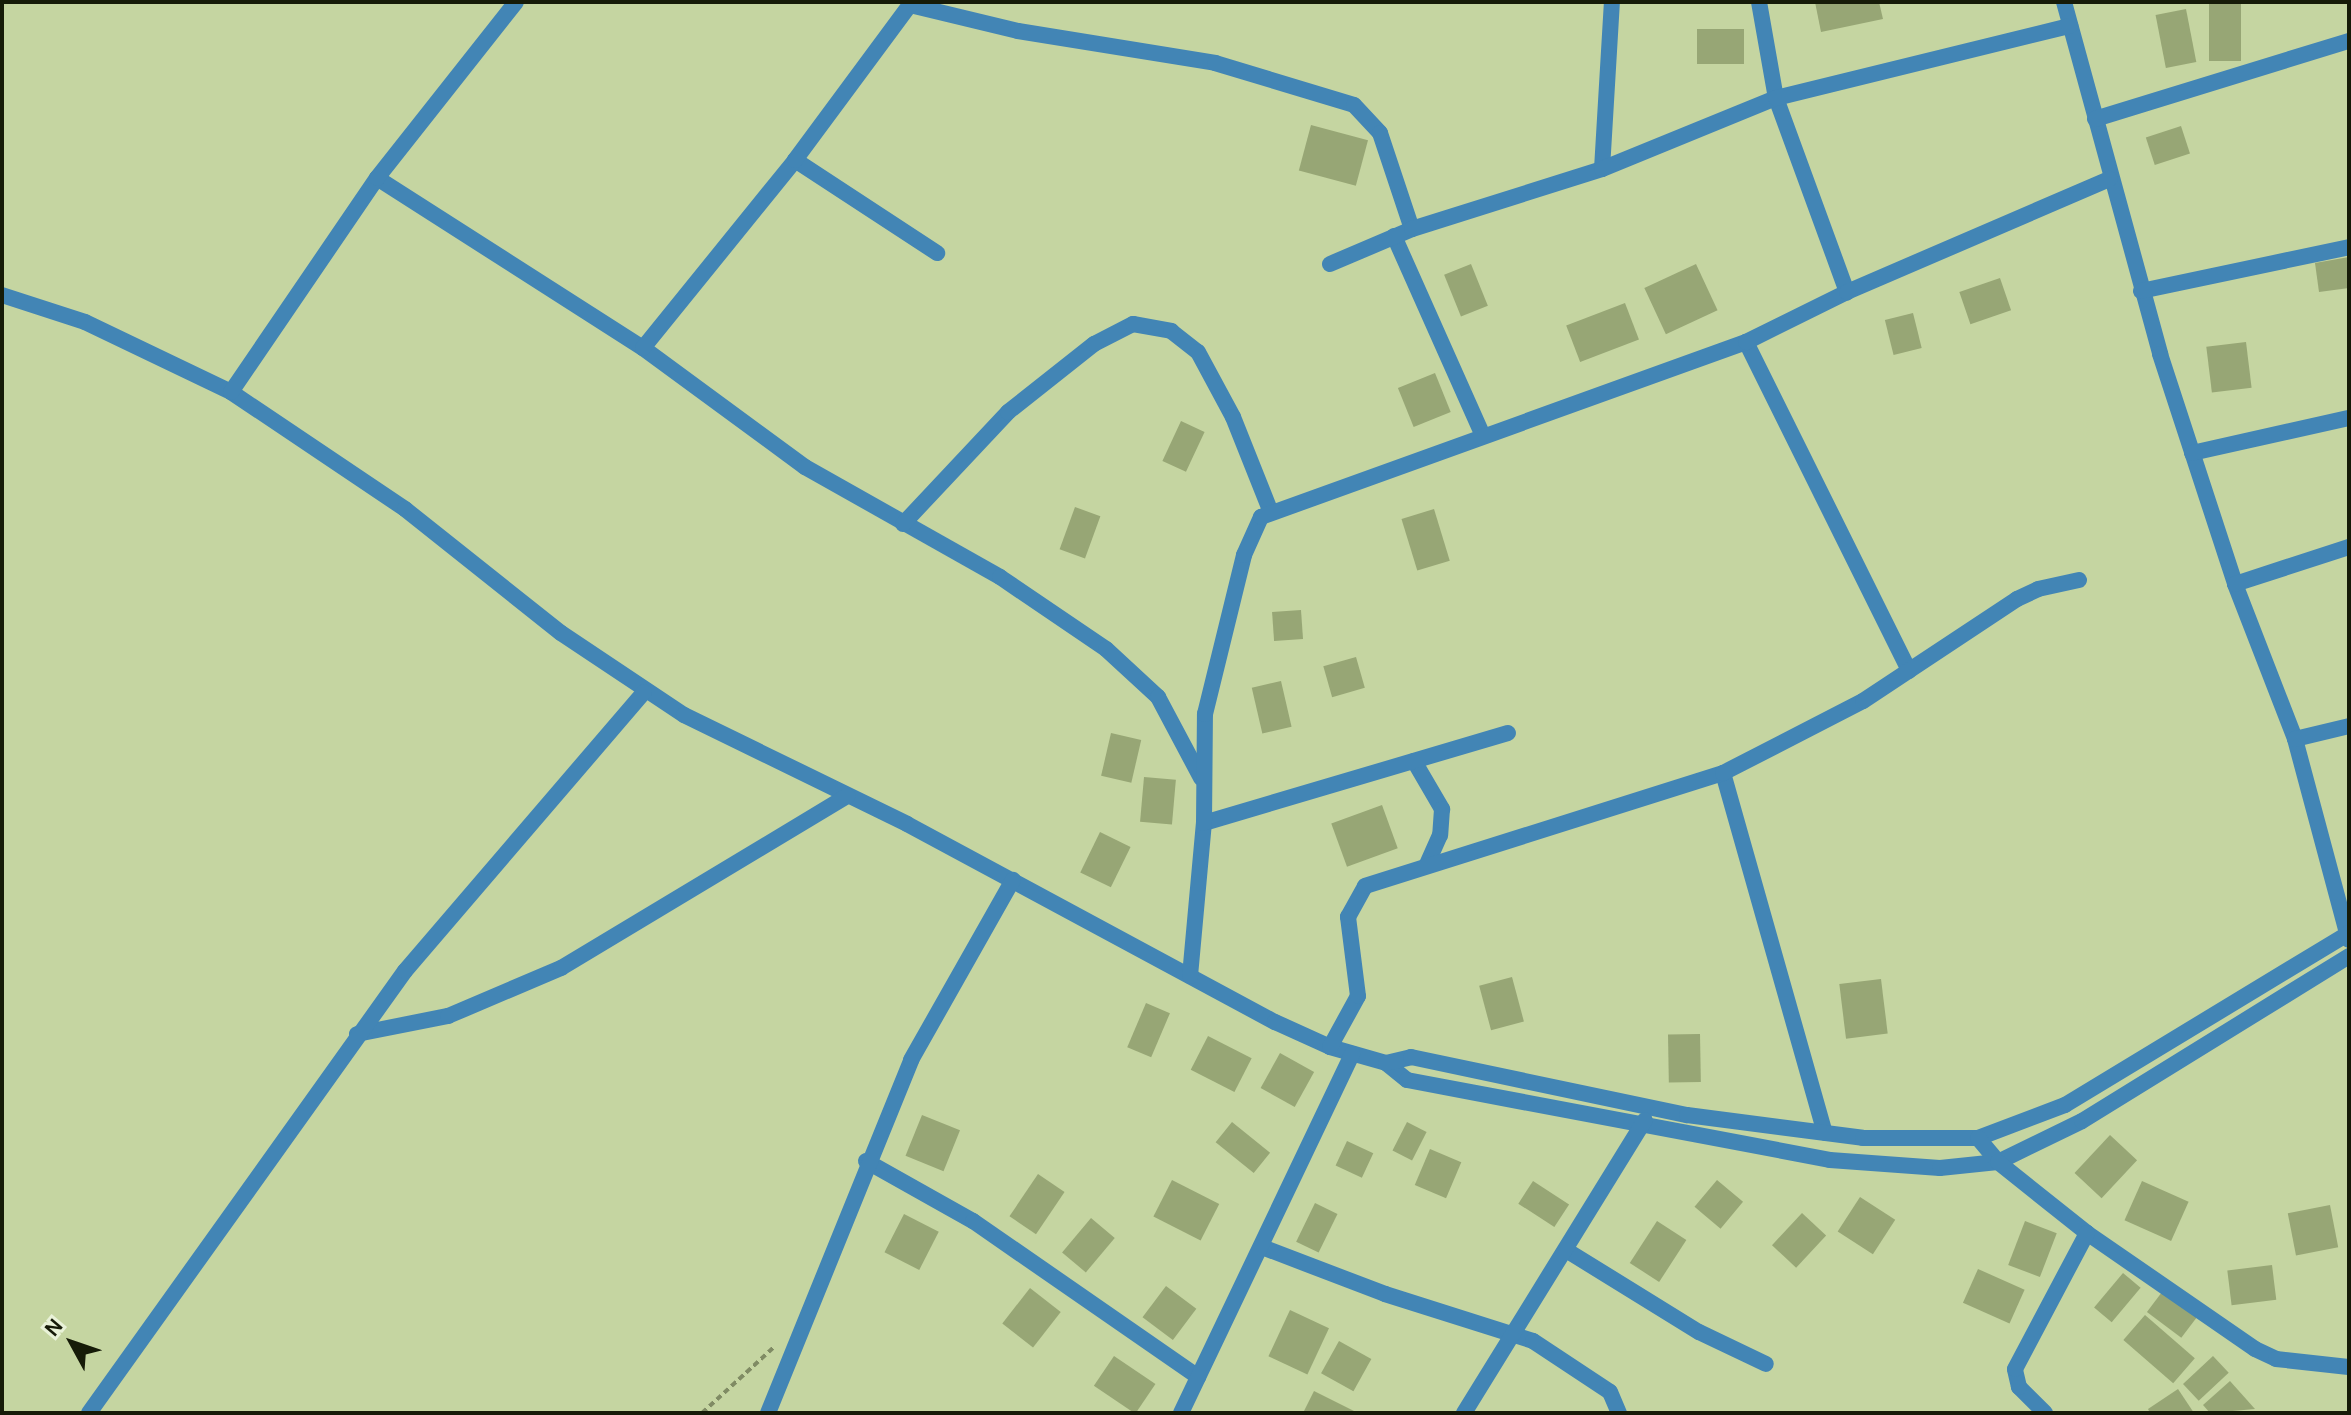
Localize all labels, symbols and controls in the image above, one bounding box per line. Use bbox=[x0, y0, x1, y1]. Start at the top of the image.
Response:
north arrow bbox=[32, 1303, 112, 1383]
text: N bbox=[39, 1313, 69, 1342]

